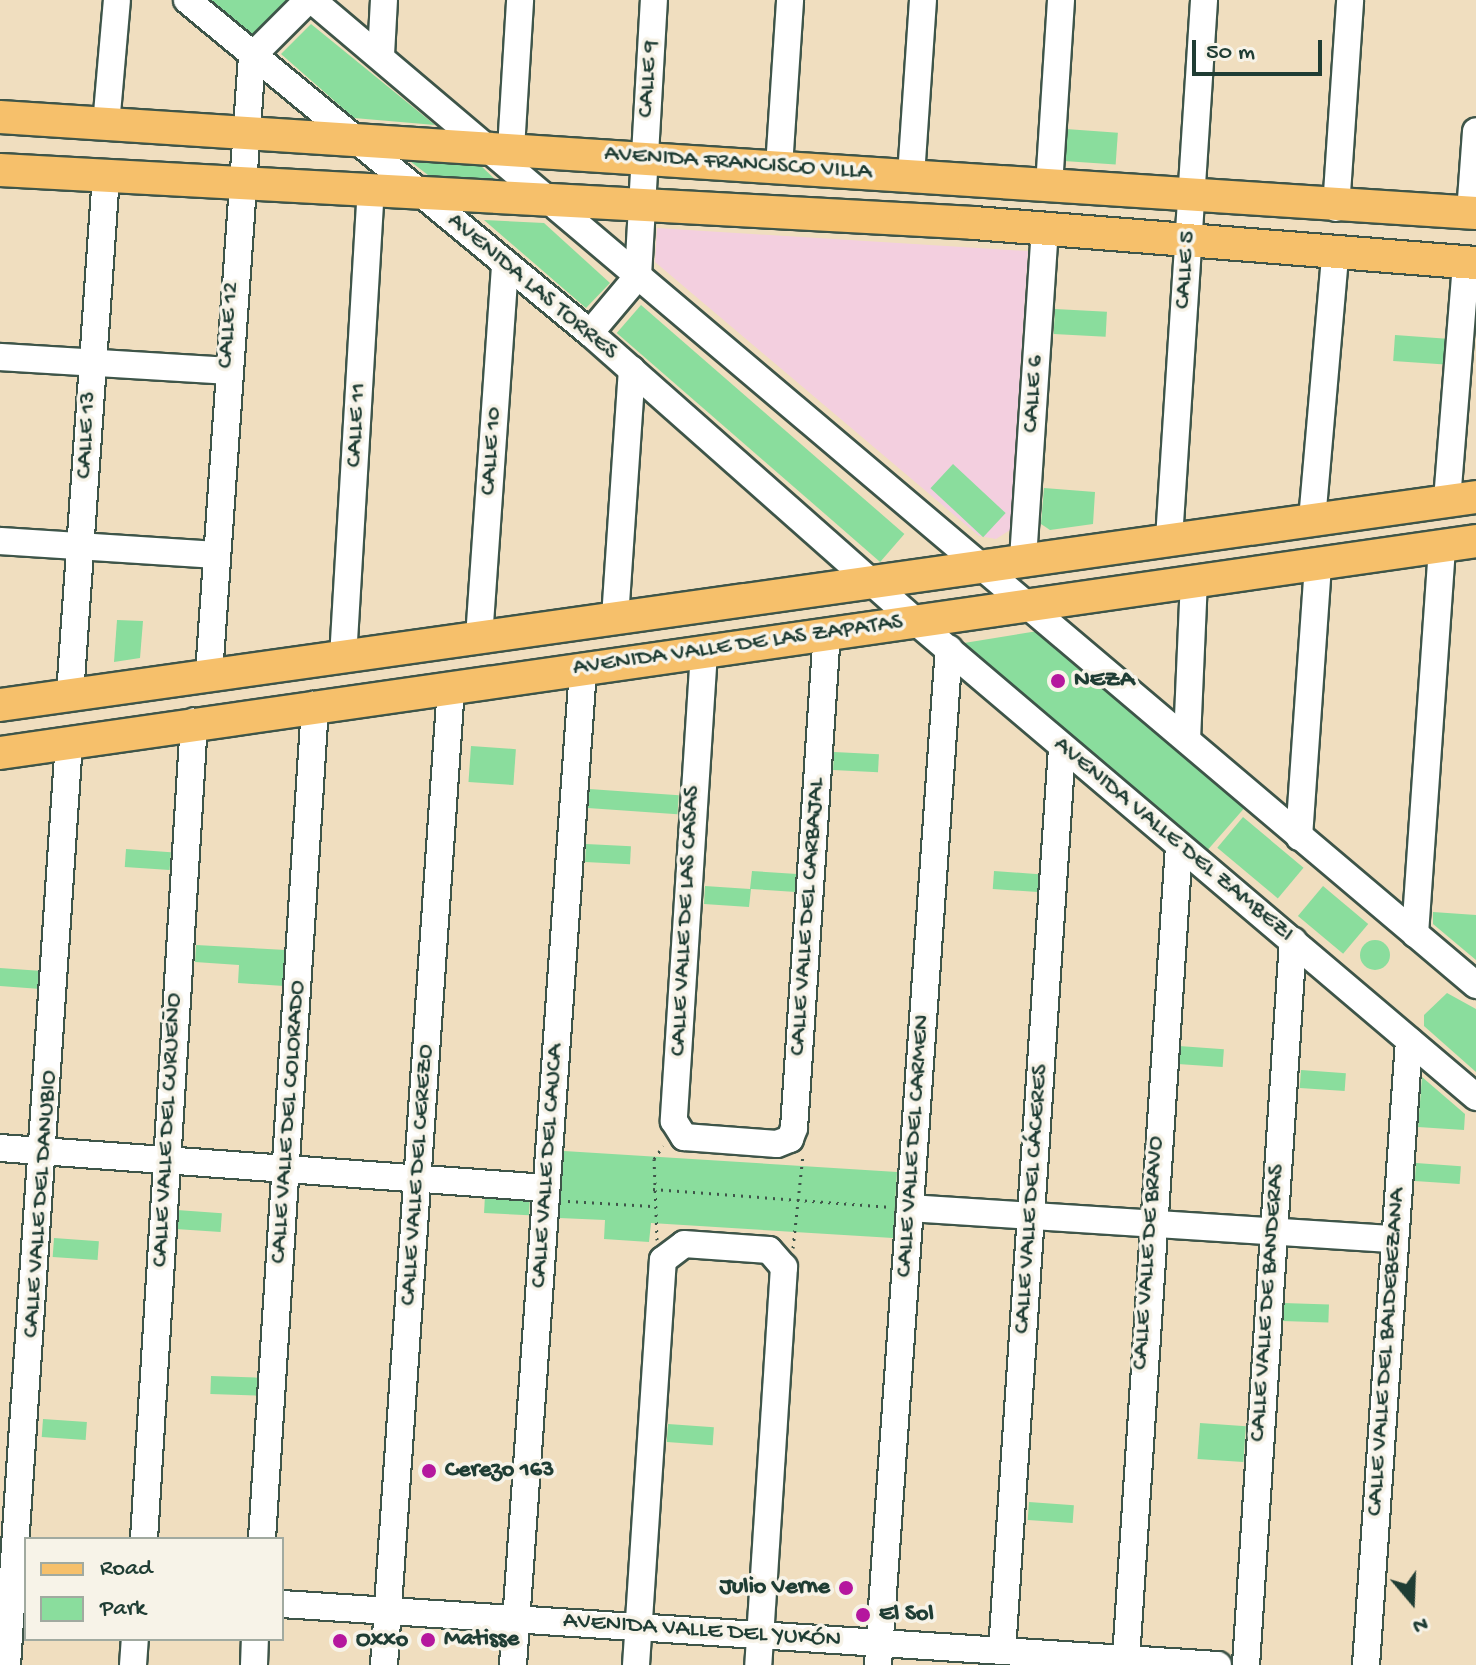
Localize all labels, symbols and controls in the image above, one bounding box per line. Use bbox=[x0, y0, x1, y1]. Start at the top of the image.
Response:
scale bar bbox=[1196, 24, 1326, 74]
street label: CALLE 9 bbox=[632, 39, 666, 119]
text: 50 m bbox=[1206, 39, 1255, 68]
street label: AVENIDA FRANCISCO VILLA bbox=[603, 140, 873, 188]
street label: AVENIDA LAS TORRES bbox=[441, 207, 623, 367]
street label: CALLE 5 bbox=[1169, 230, 1203, 310]
street label: CALLE 12 bbox=[212, 281, 246, 369]
street label: CALLE 6 bbox=[1017, 354, 1051, 434]
street label: CALLE 11 bbox=[340, 382, 374, 468]
street label: CALLE 13 bbox=[70, 391, 104, 479]
street label: CALLE 10 bbox=[475, 406, 509, 496]
street label: AVENIDA VALLE DE LAS ZAPATAS bbox=[571, 609, 905, 683]
place label: NEZA bbox=[1074, 667, 1134, 695]
marker: NEZA bbox=[1049, 672, 1067, 690]
street label: AVENIDA VALLE DEL ZAMBEZI bbox=[1047, 731, 1299, 949]
street label: CALLE VALLE DEL CARBAJAL bbox=[784, 777, 832, 1057]
street label: CALLE VALLE DE LAS CASAS bbox=[665, 785, 707, 1057]
street label: CALLE VALLE DEL COLORADO bbox=[265, 979, 313, 1265]
street label: CALLE VALLE DEL CURUEÑO bbox=[146, 992, 190, 1268]
street label: CALLE VALLE DEL CARMEN bbox=[890, 1014, 938, 1278]
street label: CALLE VALLE DEL CEREZO bbox=[395, 1043, 441, 1307]
street label: CALLE VALLE DEL CAUCA bbox=[525, 1043, 571, 1289]
street label: CALLE VALLE DEL CÁCERES bbox=[1008, 1063, 1056, 1335]
street label: CALLE VALLE DEL DANUBIO bbox=[17, 1069, 65, 1339]
street label: CALLE VALLE DE BRAVO bbox=[1126, 1135, 1172, 1371]
street label: CALLE VALLE DE BANDERAS bbox=[1244, 1163, 1292, 1443]
street label: CALLE VALLE DEL BALDEBEZANA bbox=[1361, 1187, 1413, 1517]
place label: Cerezo 163 bbox=[445, 1457, 554, 1485]
marker: Cerezo 163 bbox=[420, 1462, 438, 1480]
legend bbox=[24, 1537, 284, 1641]
text: Road bbox=[100, 1555, 152, 1584]
north arrow bbox=[1372, 1561, 1452, 1641]
place label: Julio Verne bbox=[719, 1574, 830, 1602]
marker: Julio Verne bbox=[837, 1579, 855, 1597]
text: Park bbox=[100, 1595, 146, 1624]
place label: El Sol bbox=[879, 1601, 934, 1629]
marker: El Sol bbox=[854, 1606, 872, 1624]
street label: AVENIDA VALLE DEL YUKÓN bbox=[562, 1607, 842, 1655]
text: N bbox=[1409, 1609, 1431, 1638]
place label: Matisse bbox=[444, 1626, 519, 1654]
place label: Oxxo bbox=[356, 1627, 408, 1655]
marker: Matisse bbox=[419, 1631, 437, 1649]
marker: Oxxo bbox=[331, 1632, 349, 1650]

